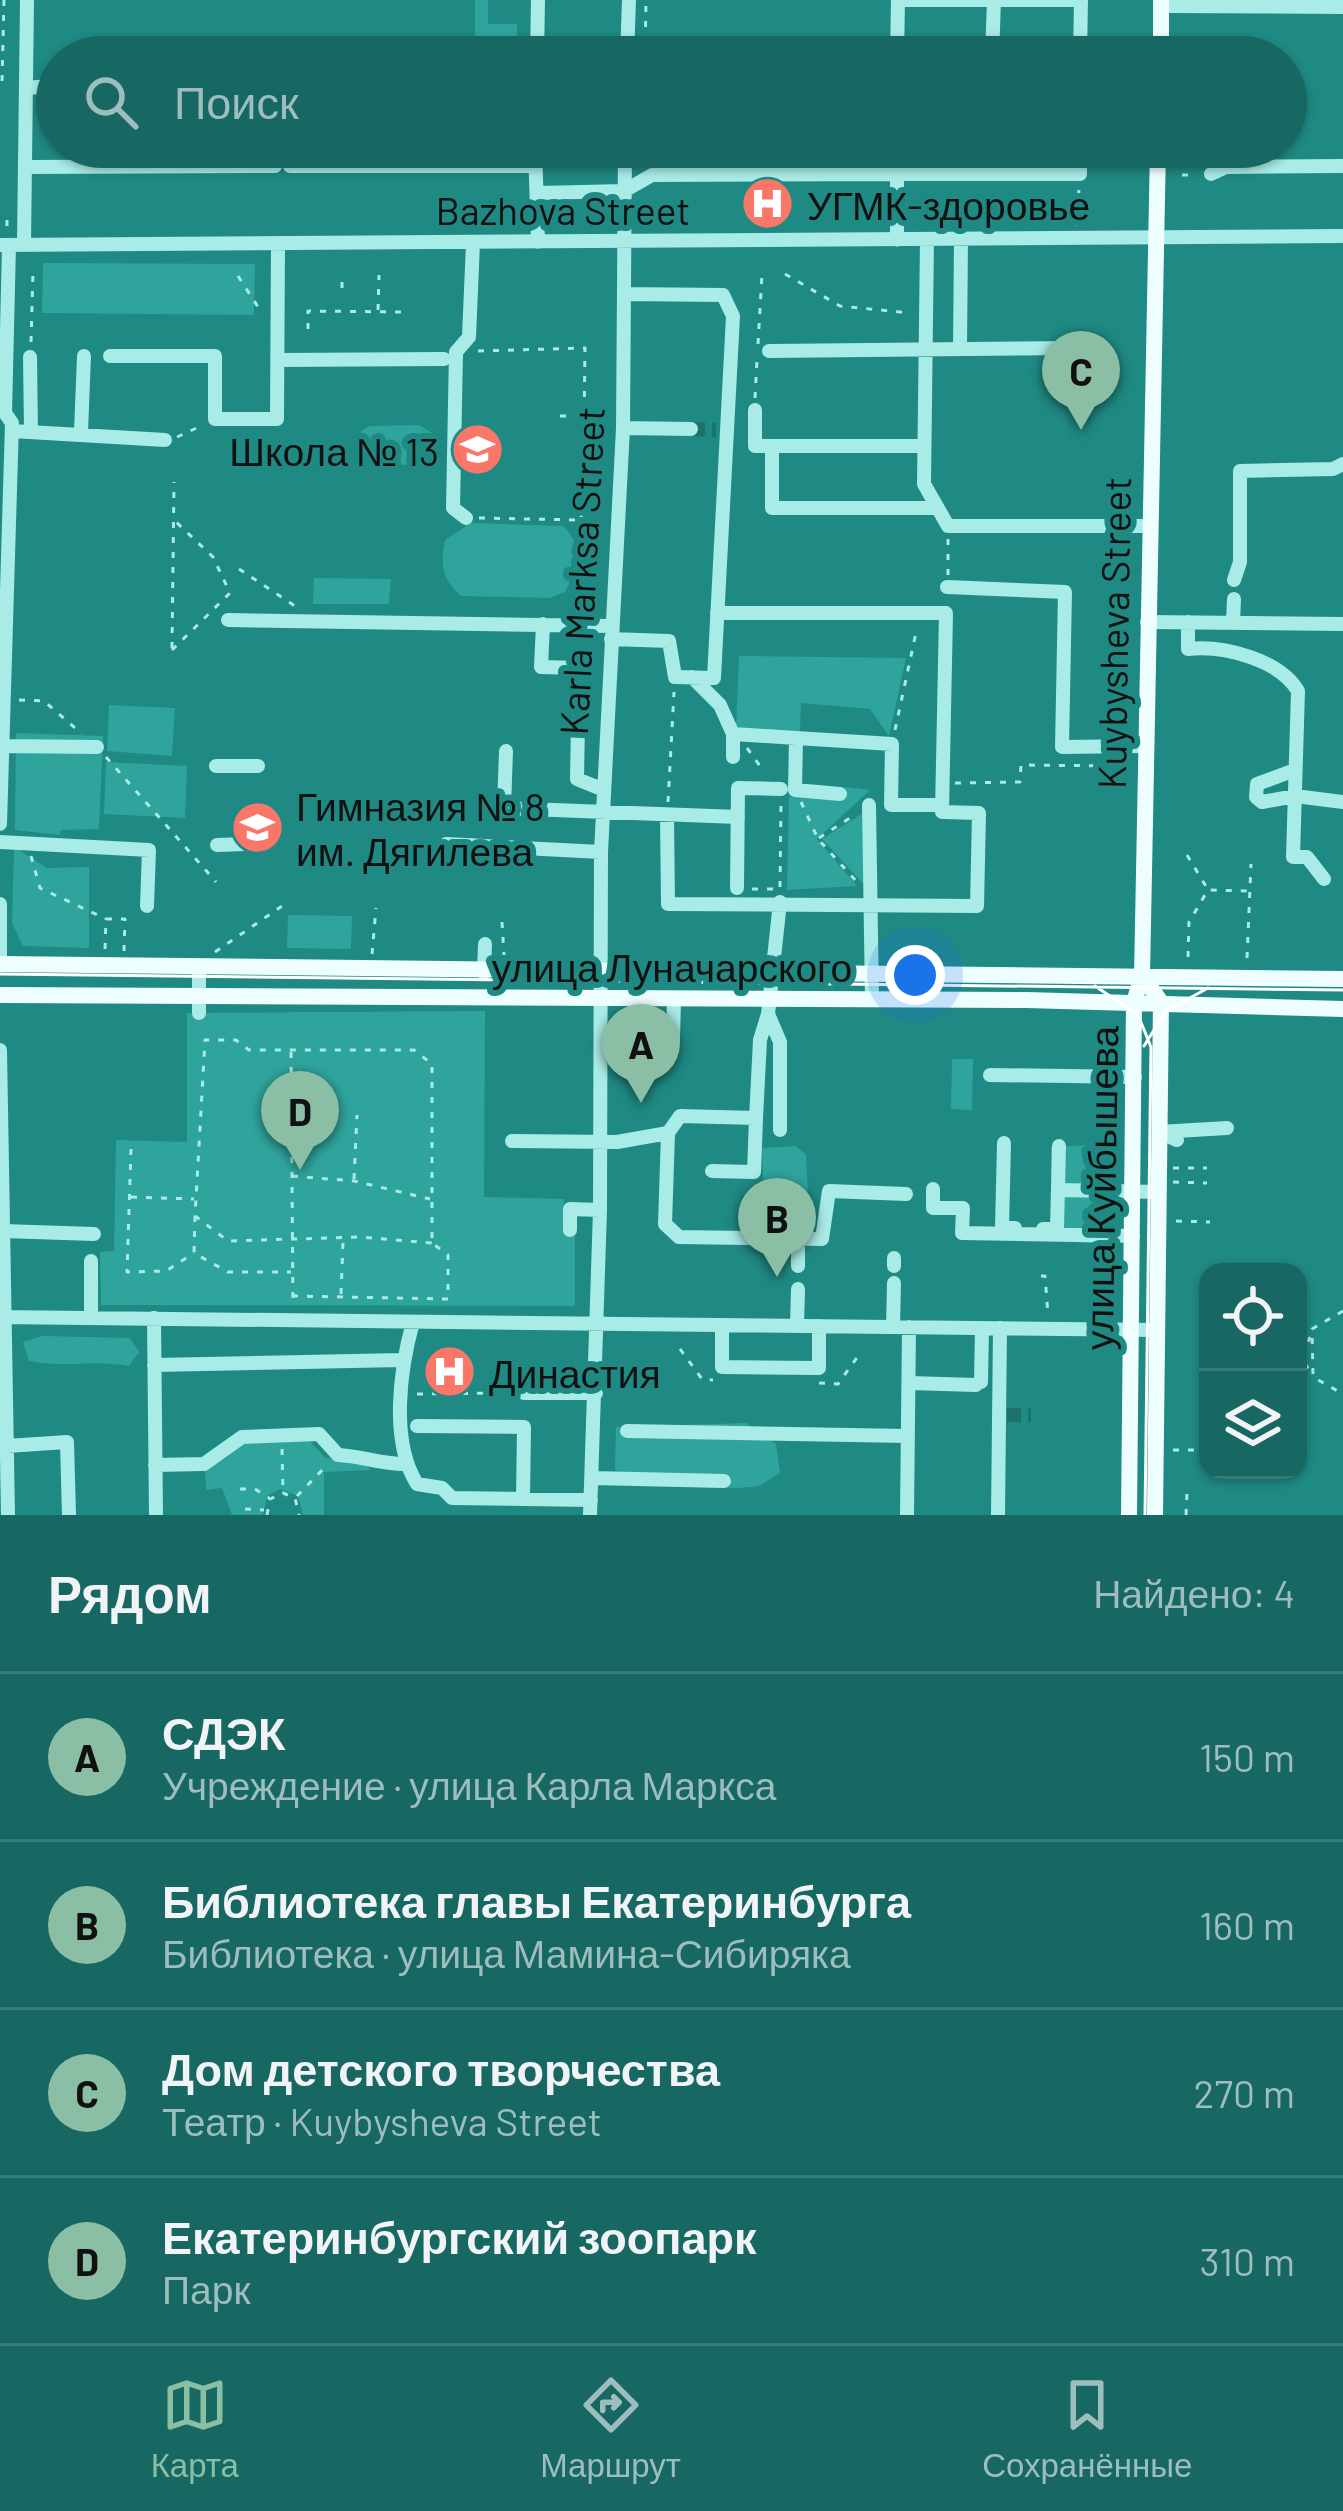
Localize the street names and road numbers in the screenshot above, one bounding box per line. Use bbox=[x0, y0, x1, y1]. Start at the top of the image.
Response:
street label: Bazhova Street bbox=[435, 186, 691, 233]
street label: Karla Marksa Street bbox=[549, 405, 613, 737]
street label: Kuybysheva Street bbox=[1087, 476, 1139, 790]
street label: улица Луначарского bbox=[492, 943, 852, 990]
street label: улица Куйбышева bbox=[1074, 1025, 1126, 1351]

